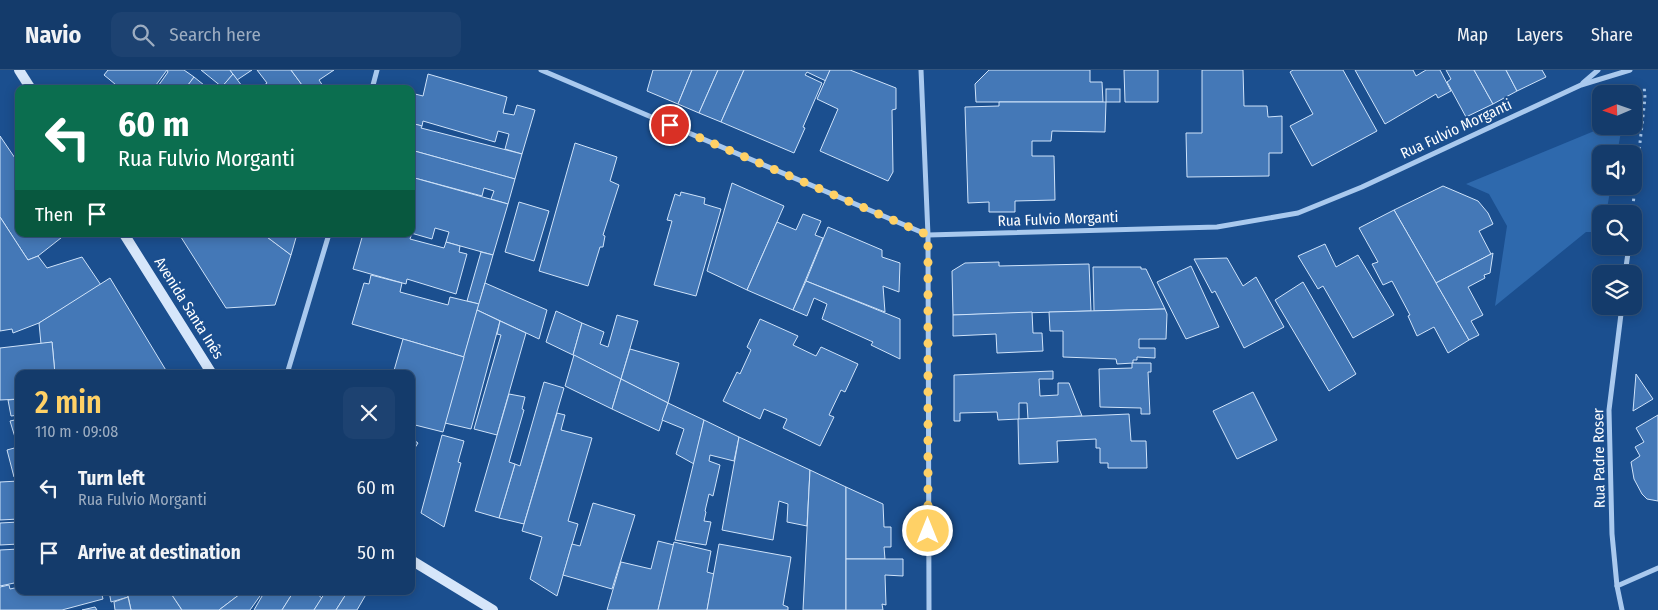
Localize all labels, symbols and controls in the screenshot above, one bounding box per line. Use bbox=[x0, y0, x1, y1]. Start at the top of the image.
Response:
search box bbox=[111, 12, 461, 57]
text: Navio bbox=[25, 21, 81, 49]
icon: search bbox=[129, 21, 157, 49]
text: Search here bbox=[169, 23, 261, 46]
text: Map bbox=[1457, 24, 1488, 46]
text: Layers bbox=[1516, 24, 1563, 46]
text: Share bbox=[1591, 24, 1633, 46]
north arrow bbox=[1592, 85, 1642, 135]
map controls bbox=[1592, 85, 1642, 315]
street label: Rua Fulvio Morganti bbox=[1397, 95, 1515, 163]
text: 60 m bbox=[118, 103, 189, 145]
pin bbox=[649, 104, 691, 146]
icon: left bbox=[35, 105, 100, 170]
icon: arrive bbox=[656, 111, 684, 139]
text: Rua Fulvio Morganti bbox=[118, 145, 295, 172]
button: sound bbox=[1592, 145, 1642, 195]
icon: arrive bbox=[83, 200, 111, 228]
text: Then bbox=[35, 203, 73, 226]
button: search bbox=[1592, 205, 1642, 255]
street label: Rua Fulvio Morganti bbox=[997, 208, 1119, 230]
street label: Avenida Santa Inês bbox=[150, 254, 228, 362]
button: layers bbox=[1592, 265, 1642, 315]
text: 2 min bbox=[35, 385, 102, 421]
button: close bbox=[343, 387, 395, 439]
street label: Rua Padre Roser bbox=[1589, 407, 1609, 508]
text: 110 m · 09:08 bbox=[35, 422, 118, 441]
text: Turn left bbox=[78, 467, 145, 490]
icon: left bbox=[35, 474, 63, 502]
text: 60 m bbox=[357, 476, 395, 499]
text: Rua Fulvio Morganti bbox=[78, 490, 207, 509]
position arrow bbox=[901, 504, 953, 556]
icon: arrive bbox=[35, 539, 63, 567]
text: Arrive at destination bbox=[78, 541, 241, 564]
text: 50 m bbox=[357, 541, 395, 564]

